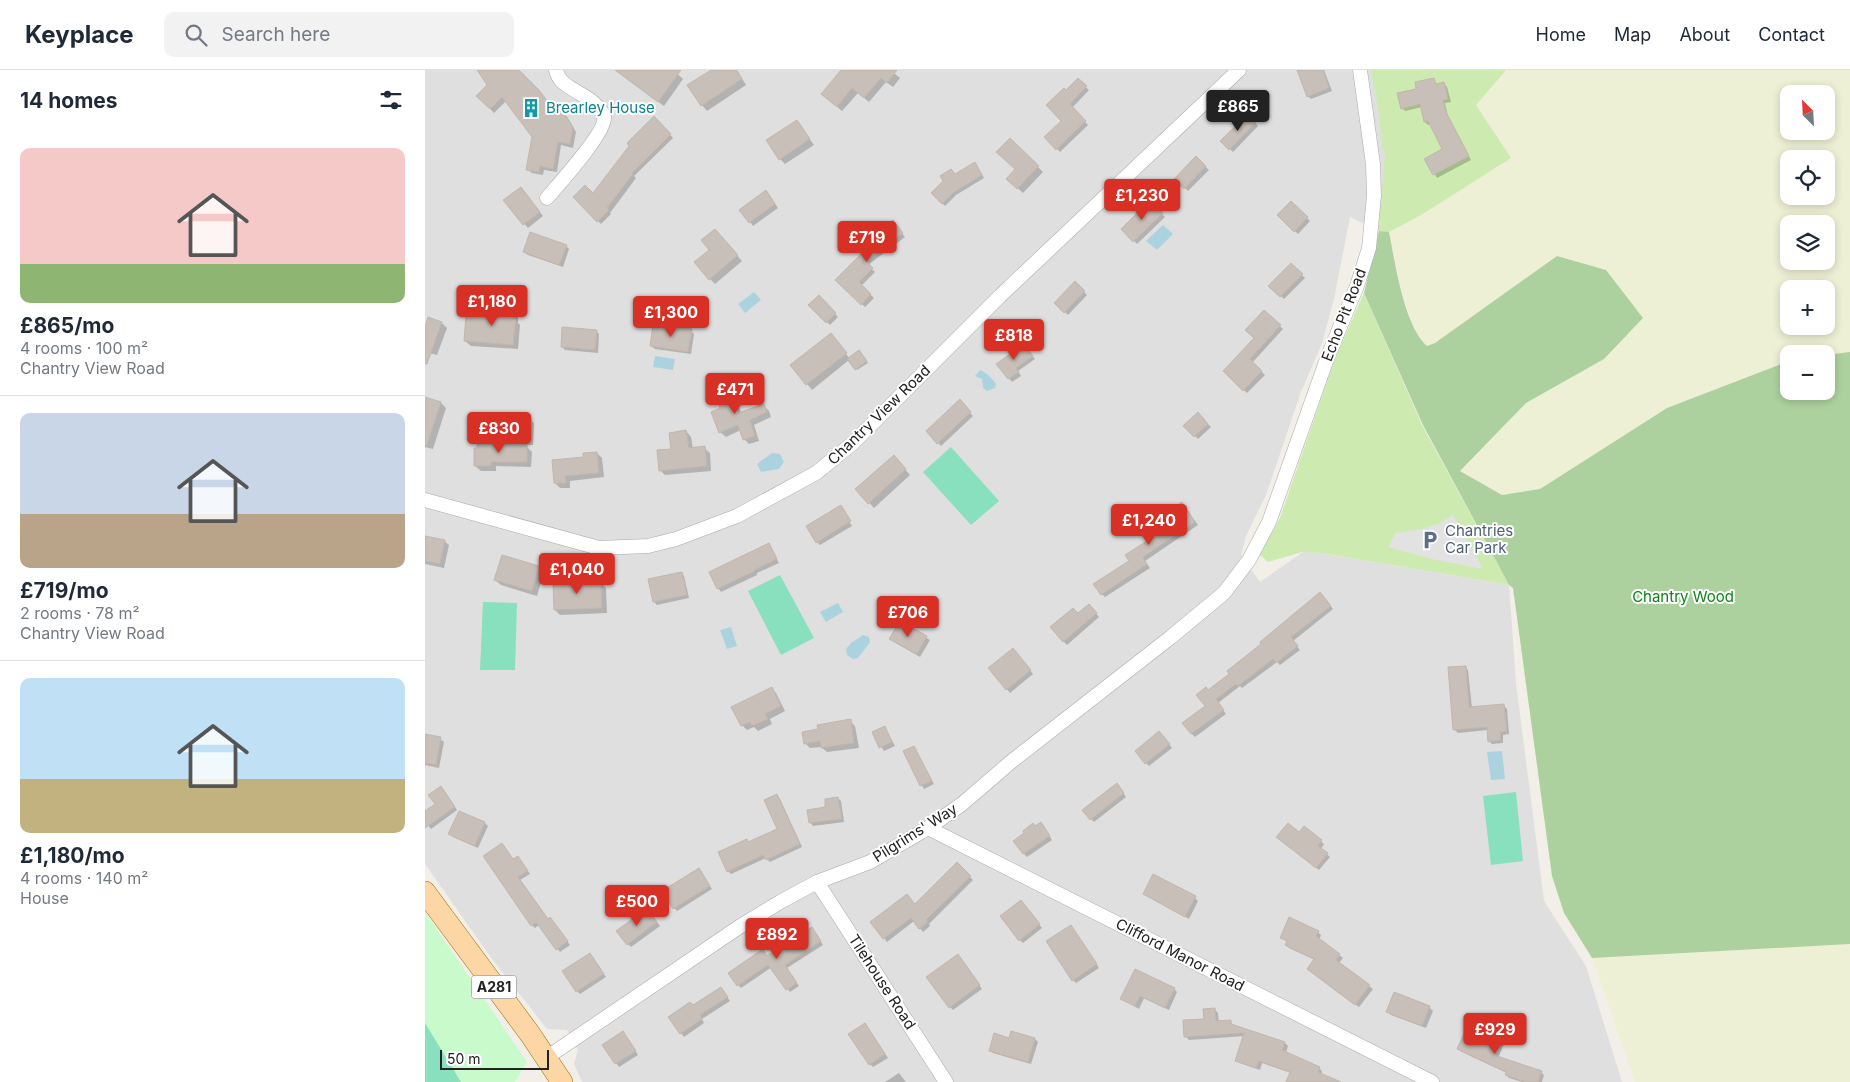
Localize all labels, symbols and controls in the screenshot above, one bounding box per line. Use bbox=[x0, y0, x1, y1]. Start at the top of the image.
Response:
search box bbox=[164, 12, 514, 57]
text: Keyplace bbox=[25, 20, 134, 49]
icon: search bbox=[182, 21, 210, 49]
text: Search here bbox=[222, 23, 330, 46]
text: Home bbox=[1536, 24, 1586, 45]
text: Map bbox=[1614, 24, 1651, 45]
text: About bbox=[1679, 24, 1730, 45]
text: Contact bbox=[1758, 24, 1825, 45]
north arrow bbox=[1780, 85, 1835, 140]
map controls bbox=[1780, 85, 1835, 400]
icon: filters bbox=[377, 86, 405, 114]
text: 14 homes bbox=[20, 88, 118, 113]
pin: £865 bbox=[1208, 90, 1268, 132]
text: £865 bbox=[1217, 96, 1259, 116]
building icon: Brearley House bbox=[520, 97, 542, 119]
place label: Brearley House bbox=[546, 98, 655, 117]
button: locate bbox=[1780, 150, 1835, 205]
pin: £1,230 bbox=[1101, 178, 1183, 221]
icon: home bbox=[168, 180, 258, 270]
text: £1,230 bbox=[1115, 185, 1169, 205]
button: layers bbox=[1780, 215, 1835, 270]
pin: £719 bbox=[837, 220, 897, 263]
text: £719 bbox=[849, 227, 885, 247]
street label: Echo Pit Road bbox=[1317, 266, 1370, 364]
button: + bbox=[1780, 280, 1835, 335]
pin: £1,180 bbox=[451, 284, 533, 327]
text: £1,180 bbox=[467, 291, 517, 311]
pin: £1,300 bbox=[630, 296, 712, 338]
text: £1,300 bbox=[644, 302, 698, 322]
text: £865/mo bbox=[20, 313, 114, 338]
pin: £818 bbox=[984, 318, 1044, 361]
text: £818 bbox=[995, 325, 1033, 345]
text: 4 rooms · 100 m² bbox=[20, 338, 148, 358]
button: − bbox=[1780, 345, 1835, 400]
text: Chantry View Road bbox=[20, 358, 165, 378]
street label: Chantry View Road bbox=[823, 361, 934, 469]
pin: £471 bbox=[705, 372, 765, 415]
text: £471 bbox=[716, 379, 754, 399]
pin: £830 bbox=[469, 412, 529, 454]
text: £830 bbox=[478, 418, 520, 438]
icon: home bbox=[168, 446, 258, 536]
pin: £1,240 bbox=[1108, 504, 1190, 546]
text: £1,240 bbox=[1122, 510, 1176, 530]
place label: Chantries Car Park bbox=[1445, 521, 1513, 557]
parking icon: Chantries Car Park bbox=[1419, 529, 1441, 551]
pin: £1,040 bbox=[536, 552, 618, 595]
text: £1,040 bbox=[550, 559, 604, 579]
text: £719/mo bbox=[20, 578, 109, 603]
park label: Chantry Wood bbox=[1632, 587, 1734, 606]
pin: £706 bbox=[878, 596, 938, 638]
text: £706 bbox=[888, 602, 928, 622]
text: 2 rooms · 78 m² bbox=[20, 603, 140, 623]
text: Chantry View Road bbox=[20, 623, 165, 643]
icon: home bbox=[168, 711, 258, 801]
street label: Pilgrims' Way bbox=[869, 799, 961, 866]
text: £1,180/mo bbox=[20, 843, 125, 868]
text: 4 rooms · 140 m² bbox=[20, 868, 148, 888]
pin: £500 bbox=[607, 884, 667, 927]
text: House bbox=[20, 888, 69, 908]
text: £500 bbox=[616, 891, 658, 911]
street label: Clifford Manor Road bbox=[1113, 914, 1248, 995]
pin: £892 bbox=[747, 918, 807, 960]
text: £892 bbox=[756, 924, 798, 944]
street label: Tilehouse Road bbox=[845, 931, 920, 1033]
road number: A281 bbox=[471, 976, 517, 999]
pin: £929 bbox=[1465, 1012, 1525, 1055]
text: £929 bbox=[1474, 1019, 1516, 1039]
scale bar bbox=[440, 1047, 549, 1070]
text: 50 m bbox=[447, 1050, 481, 1067]

